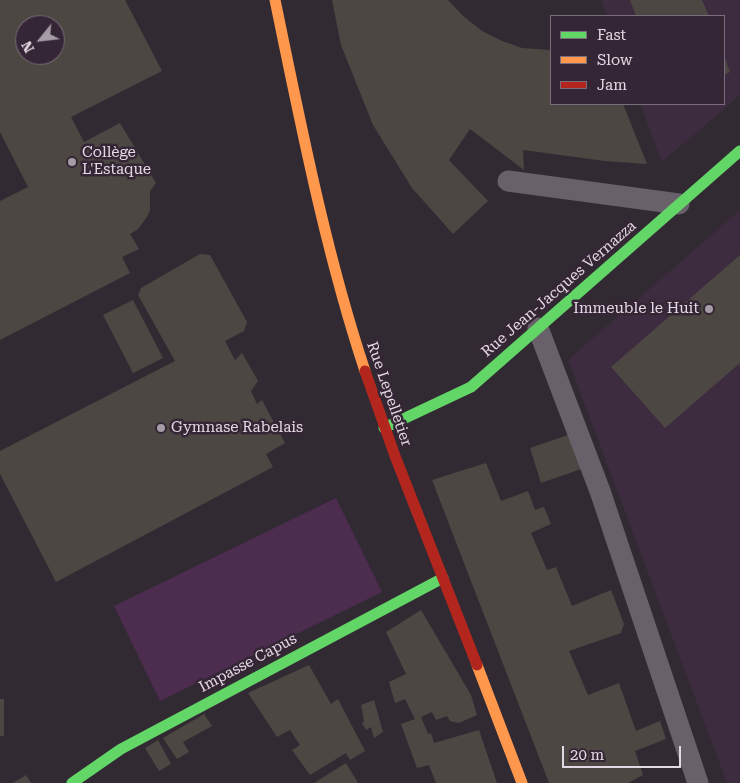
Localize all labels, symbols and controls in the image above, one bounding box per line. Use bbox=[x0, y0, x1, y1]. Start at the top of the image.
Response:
north arrow bbox=[15, 15, 65, 65]
legend bbox=[550, 15, 725, 105]
text: Fast bbox=[597, 26, 626, 44]
text: N bbox=[18, 38, 37, 55]
text: Slow bbox=[597, 51, 632, 69]
text: Jam bbox=[597, 76, 627, 94]
place label: Collège L'Estaque bbox=[82, 144, 151, 179]
marker: Collège L'Estaque bbox=[66, 156, 78, 168]
street label: Rue Jean-Jacques Vernazza bbox=[478, 217, 640, 361]
place label: Immeuble le Huit bbox=[573, 300, 699, 318]
marker: Immeuble le Huit bbox=[703, 303, 715, 315]
street label: Rue Lepelletier bbox=[363, 339, 415, 449]
place label: Gymnase Rabelais bbox=[171, 419, 303, 437]
marker: Gymnase Rabelais bbox=[155, 422, 167, 434]
street label: Impasse Capus bbox=[196, 630, 300, 696]
scale bar bbox=[565, 736, 684, 768]
text: 20 m bbox=[570, 746, 604, 764]

